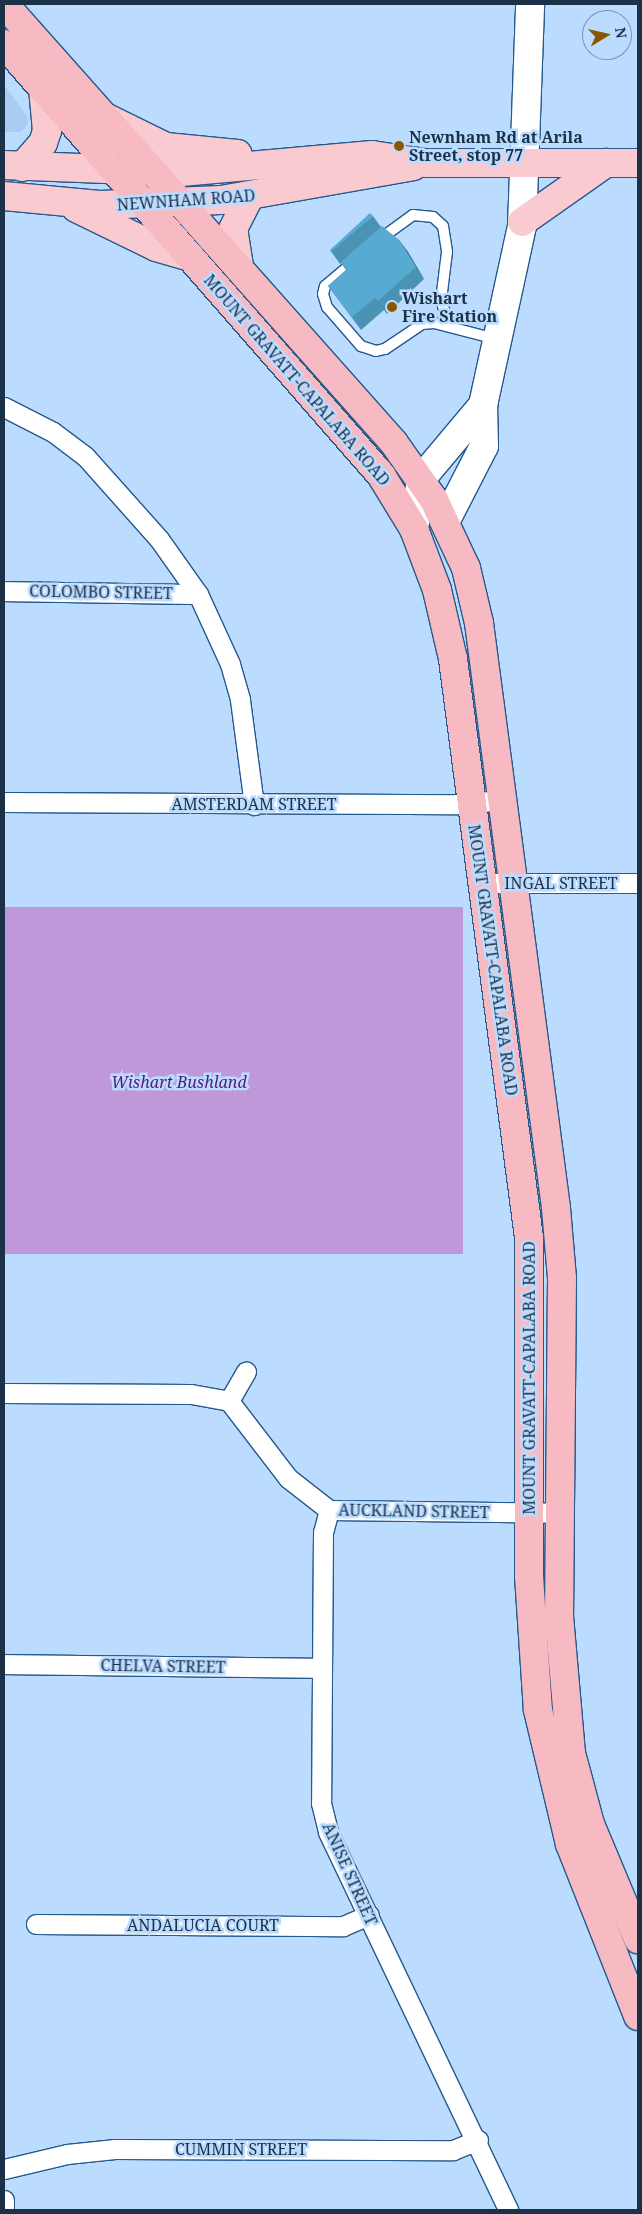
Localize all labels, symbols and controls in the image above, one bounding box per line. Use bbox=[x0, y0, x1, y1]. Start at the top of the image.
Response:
north arrow bbox=[582, 10, 632, 60]
text: N bbox=[611, 26, 632, 40]
place label: Newnham Rd at Arila Street, stop 77 bbox=[409, 127, 583, 165]
marker: Newnham Rd at Arila Street, stop 77 bbox=[393, 140, 405, 152]
street label: NEWNHAM ROAD bbox=[116, 186, 256, 214]
street label: MOUNT GRAVATT-CAPALABA ROAD bbox=[200, 270, 394, 490]
place label: Wishart Fire Station bbox=[402, 288, 497, 326]
marker: Wishart Fire Station bbox=[386, 301, 398, 313]
street label: COLOMBO STREET bbox=[29, 581, 173, 603]
street label: AMSTERDAM STREET bbox=[171, 794, 337, 814]
street label: MOUNT GRAVATT-CAPALABA ROAD bbox=[464, 823, 522, 1097]
street label: INGAL STREET bbox=[504, 873, 618, 893]
park label: Wishart Bushland bbox=[111, 1072, 247, 1092]
street label: MOUNT GRAVATT-CAPALABA ROAD bbox=[519, 1241, 539, 1515]
street label: AUCKLAND STREET bbox=[338, 1500, 490, 1522]
street label: CHELVA STREET bbox=[100, 1655, 226, 1677]
street label: ANISE STREET bbox=[319, 1820, 381, 1928]
street label: ANDALUCIA COURT bbox=[127, 1915, 279, 1935]
street label: CUMMIN STREET bbox=[175, 2139, 307, 2159]

